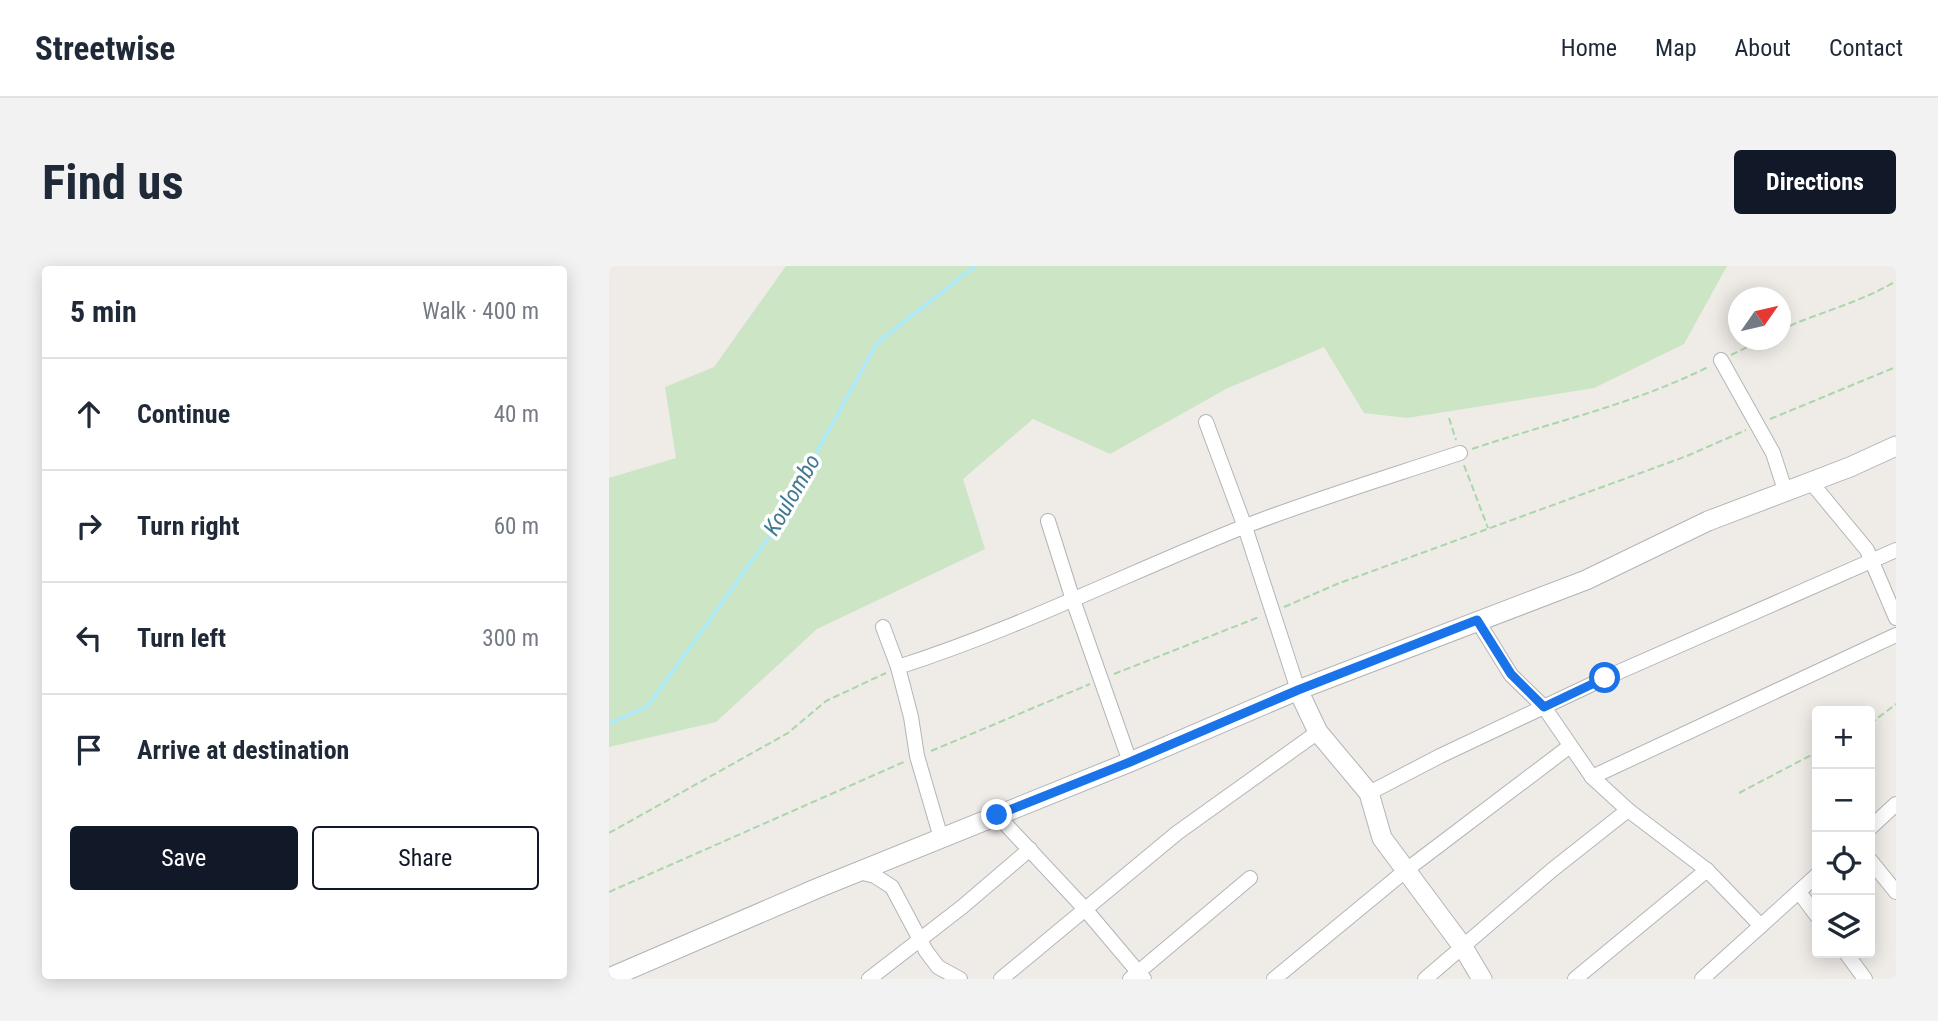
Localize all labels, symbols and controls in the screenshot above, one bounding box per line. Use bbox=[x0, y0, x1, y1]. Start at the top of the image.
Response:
text: Streetwise bbox=[35, 29, 175, 68]
text: Home bbox=[1561, 34, 1617, 62]
text: Map bbox=[1655, 34, 1697, 62]
text: About bbox=[1735, 34, 1791, 62]
text: Contact bbox=[1829, 34, 1903, 62]
button: Directions bbox=[1734, 150, 1896, 214]
text: Find us bbox=[42, 154, 184, 211]
north arrow bbox=[1728, 287, 1791, 350]
text: 5 min bbox=[70, 294, 137, 329]
text: Walk · 400 m bbox=[422, 298, 539, 325]
icon: ahead bbox=[70, 395, 108, 433]
text: Continue bbox=[137, 399, 230, 429]
text: 40 m bbox=[494, 401, 539, 428]
water label: Koulombo bbox=[758, 450, 826, 540]
icon: right bbox=[70, 507, 108, 545]
text: Turn right bbox=[137, 511, 239, 541]
text: 60 m bbox=[494, 513, 539, 540]
icon: left bbox=[70, 619, 108, 657]
text: Turn left bbox=[137, 623, 226, 653]
text: 300 m bbox=[482, 625, 539, 652]
route start bbox=[1589, 662, 1620, 693]
map controls bbox=[1812, 706, 1875, 958]
button: + bbox=[1812, 706, 1875, 769]
icon: arrive bbox=[70, 731, 108, 769]
text: Arrive at destination bbox=[137, 735, 349, 765]
button: − bbox=[1812, 769, 1875, 832]
route end bbox=[981, 799, 1012, 830]
button: Save bbox=[70, 826, 298, 890]
button: Share bbox=[312, 826, 539, 890]
button: locate bbox=[1812, 832, 1875, 895]
button: layers bbox=[1812, 895, 1875, 958]

